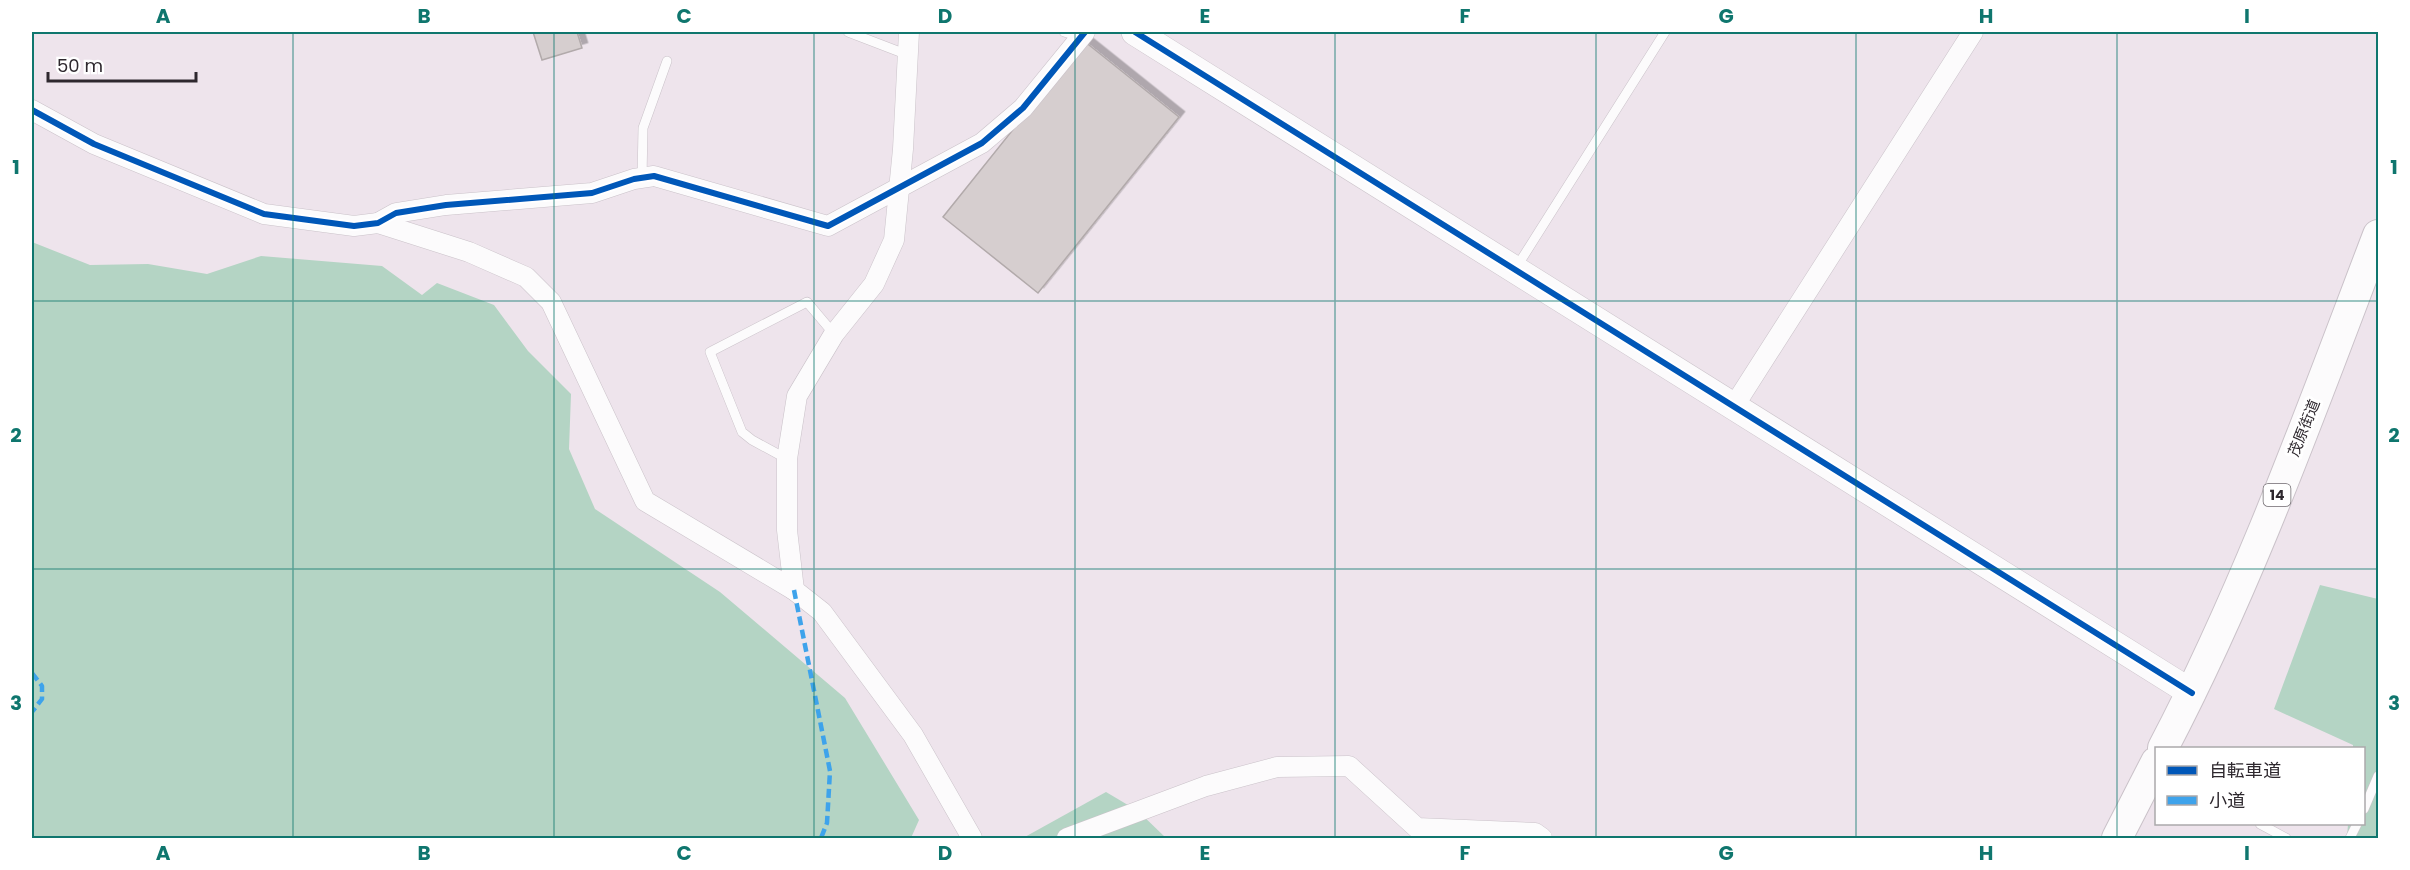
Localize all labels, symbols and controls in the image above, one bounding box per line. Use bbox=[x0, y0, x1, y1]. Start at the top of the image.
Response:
text: A bbox=[156, 2, 171, 30]
text: B bbox=[417, 2, 431, 30]
text: C bbox=[676, 2, 692, 30]
text: D bbox=[938, 2, 952, 30]
text: E bbox=[1200, 2, 1210, 30]
text: F bbox=[1460, 2, 1471, 30]
text: G bbox=[1718, 2, 1734, 30]
text: H bbox=[1979, 2, 1993, 30]
text: I bbox=[2244, 2, 2250, 30]
scale bar bbox=[48, 45, 196, 83]
text: 50 m bbox=[57, 53, 103, 78]
text: 1 bbox=[12, 153, 20, 181]
text: 1 bbox=[2390, 153, 2398, 181]
street label: 茂原街道 bbox=[2283, 396, 2325, 460]
text: 2 bbox=[10, 421, 22, 449]
text: 2 bbox=[2388, 421, 2400, 449]
road number: 14 bbox=[2264, 484, 2290, 506]
text: 3 bbox=[10, 689, 22, 717]
text: 3 bbox=[2388, 689, 2400, 717]
legend bbox=[2155, 747, 2365, 825]
text: 自転車道 bbox=[2209, 758, 2281, 783]
text: 小道 bbox=[2209, 788, 2245, 813]
text: A bbox=[156, 839, 171, 867]
text: B bbox=[417, 839, 431, 867]
text: C bbox=[676, 839, 692, 867]
text: D bbox=[938, 839, 952, 867]
text: E bbox=[1200, 839, 1210, 867]
text: F bbox=[1460, 839, 1471, 867]
text: G bbox=[1718, 839, 1734, 867]
text: H bbox=[1979, 839, 1993, 867]
text: I bbox=[2244, 839, 2250, 867]

